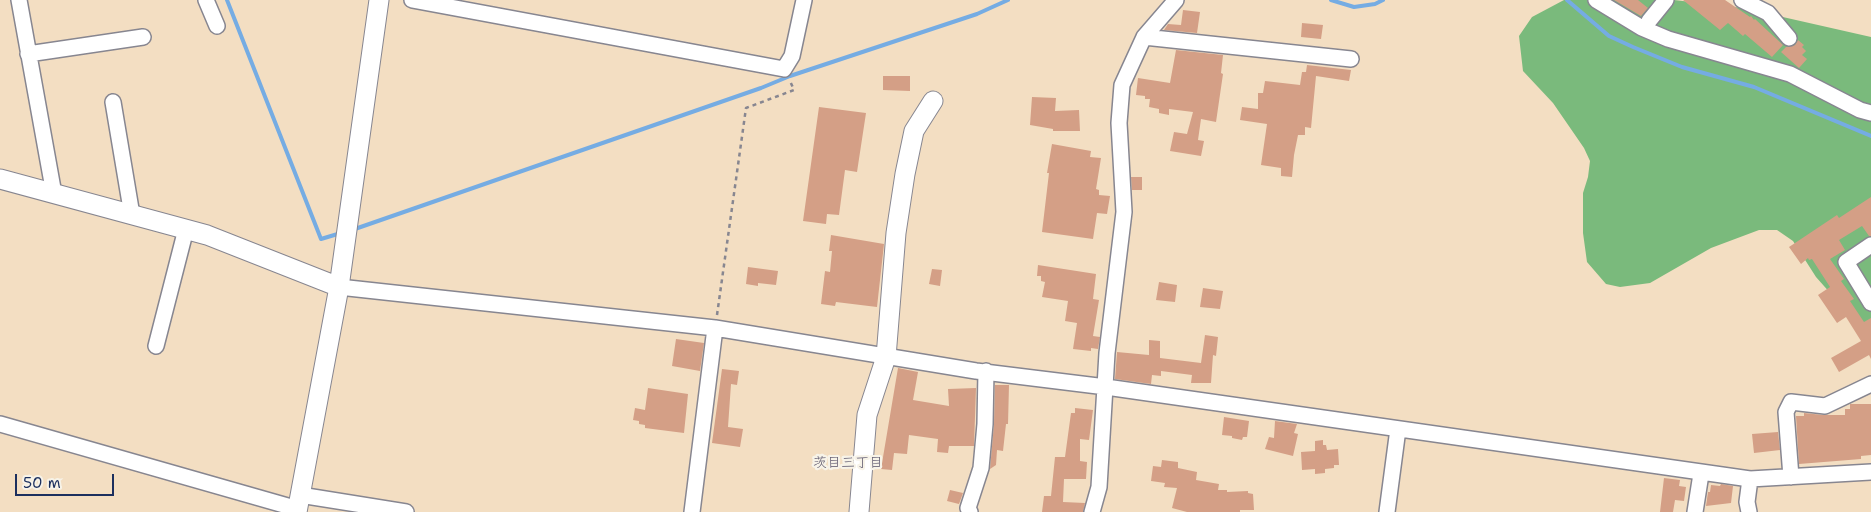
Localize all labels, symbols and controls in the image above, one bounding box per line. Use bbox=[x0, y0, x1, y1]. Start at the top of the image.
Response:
district label: 茨目三丁目 bbox=[813, 455, 883, 471]
scale bar bbox=[18, 464, 116, 496]
text: 50 m bbox=[23, 473, 61, 493]

